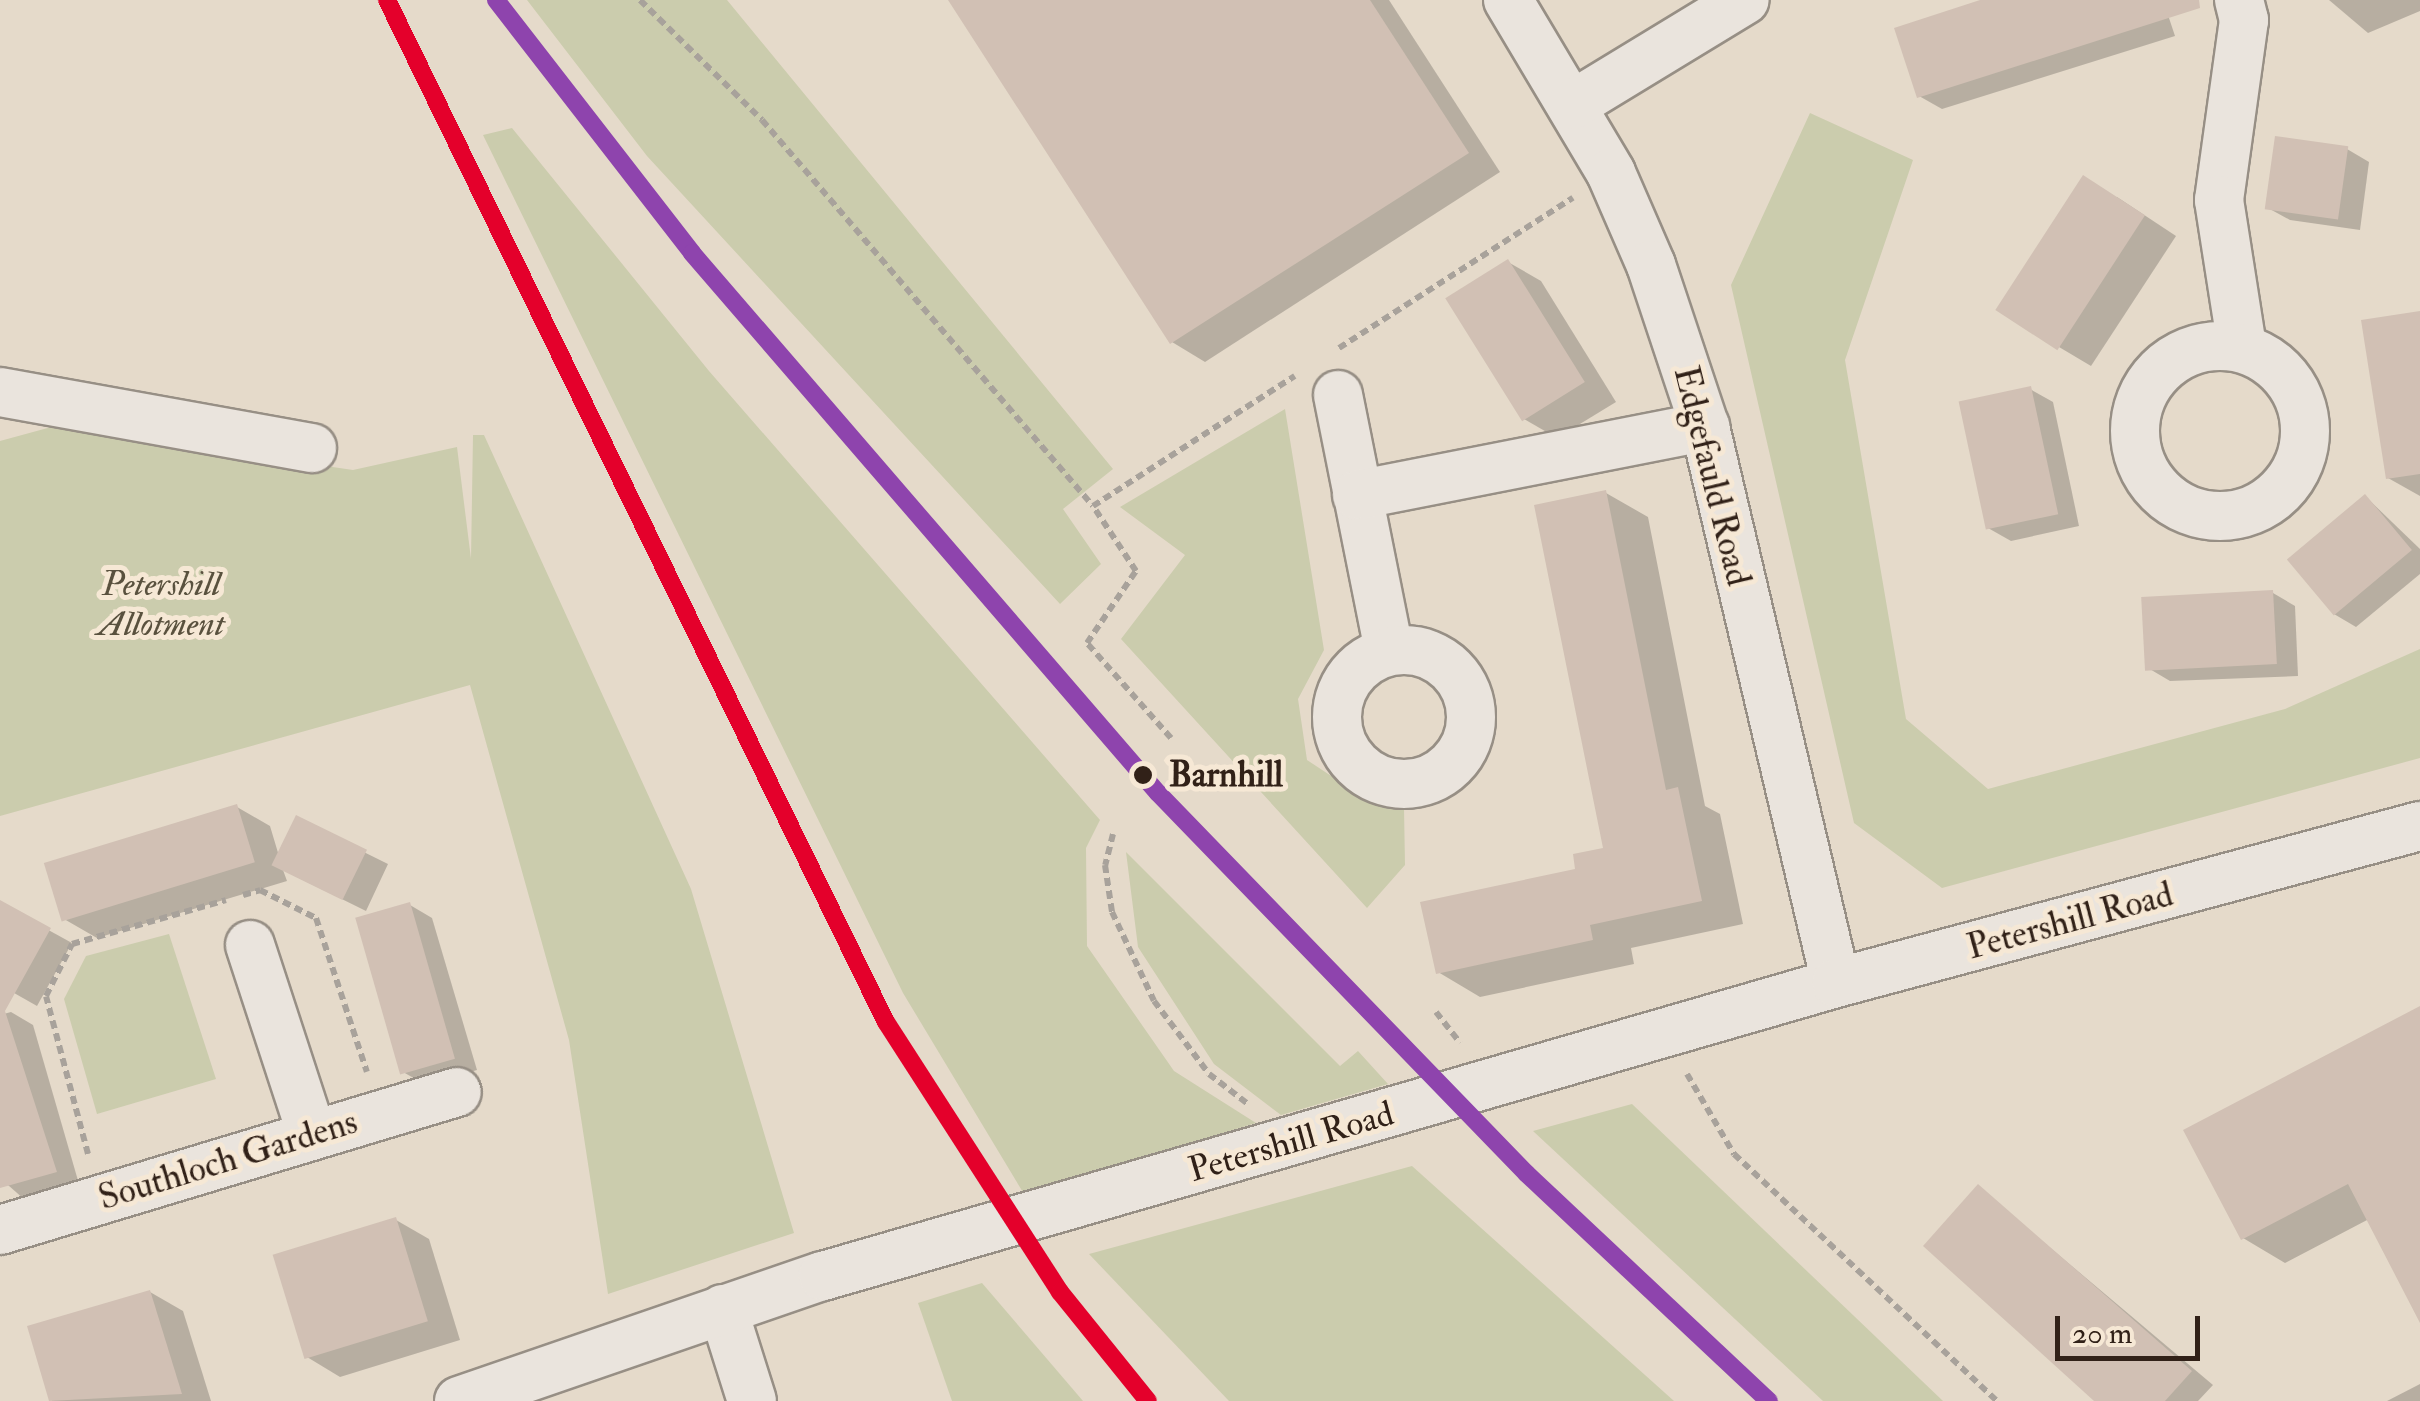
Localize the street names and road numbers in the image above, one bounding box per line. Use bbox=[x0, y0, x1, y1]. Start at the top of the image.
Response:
street label: Edgefauld Road bbox=[1664, 362, 1760, 590]
street label: Petershill Road bbox=[1963, 873, 2177, 969]
street label: Petershill Road bbox=[1184, 1093, 1398, 1191]
street label: Southloch Gardens bbox=[94, 1101, 362, 1219]

